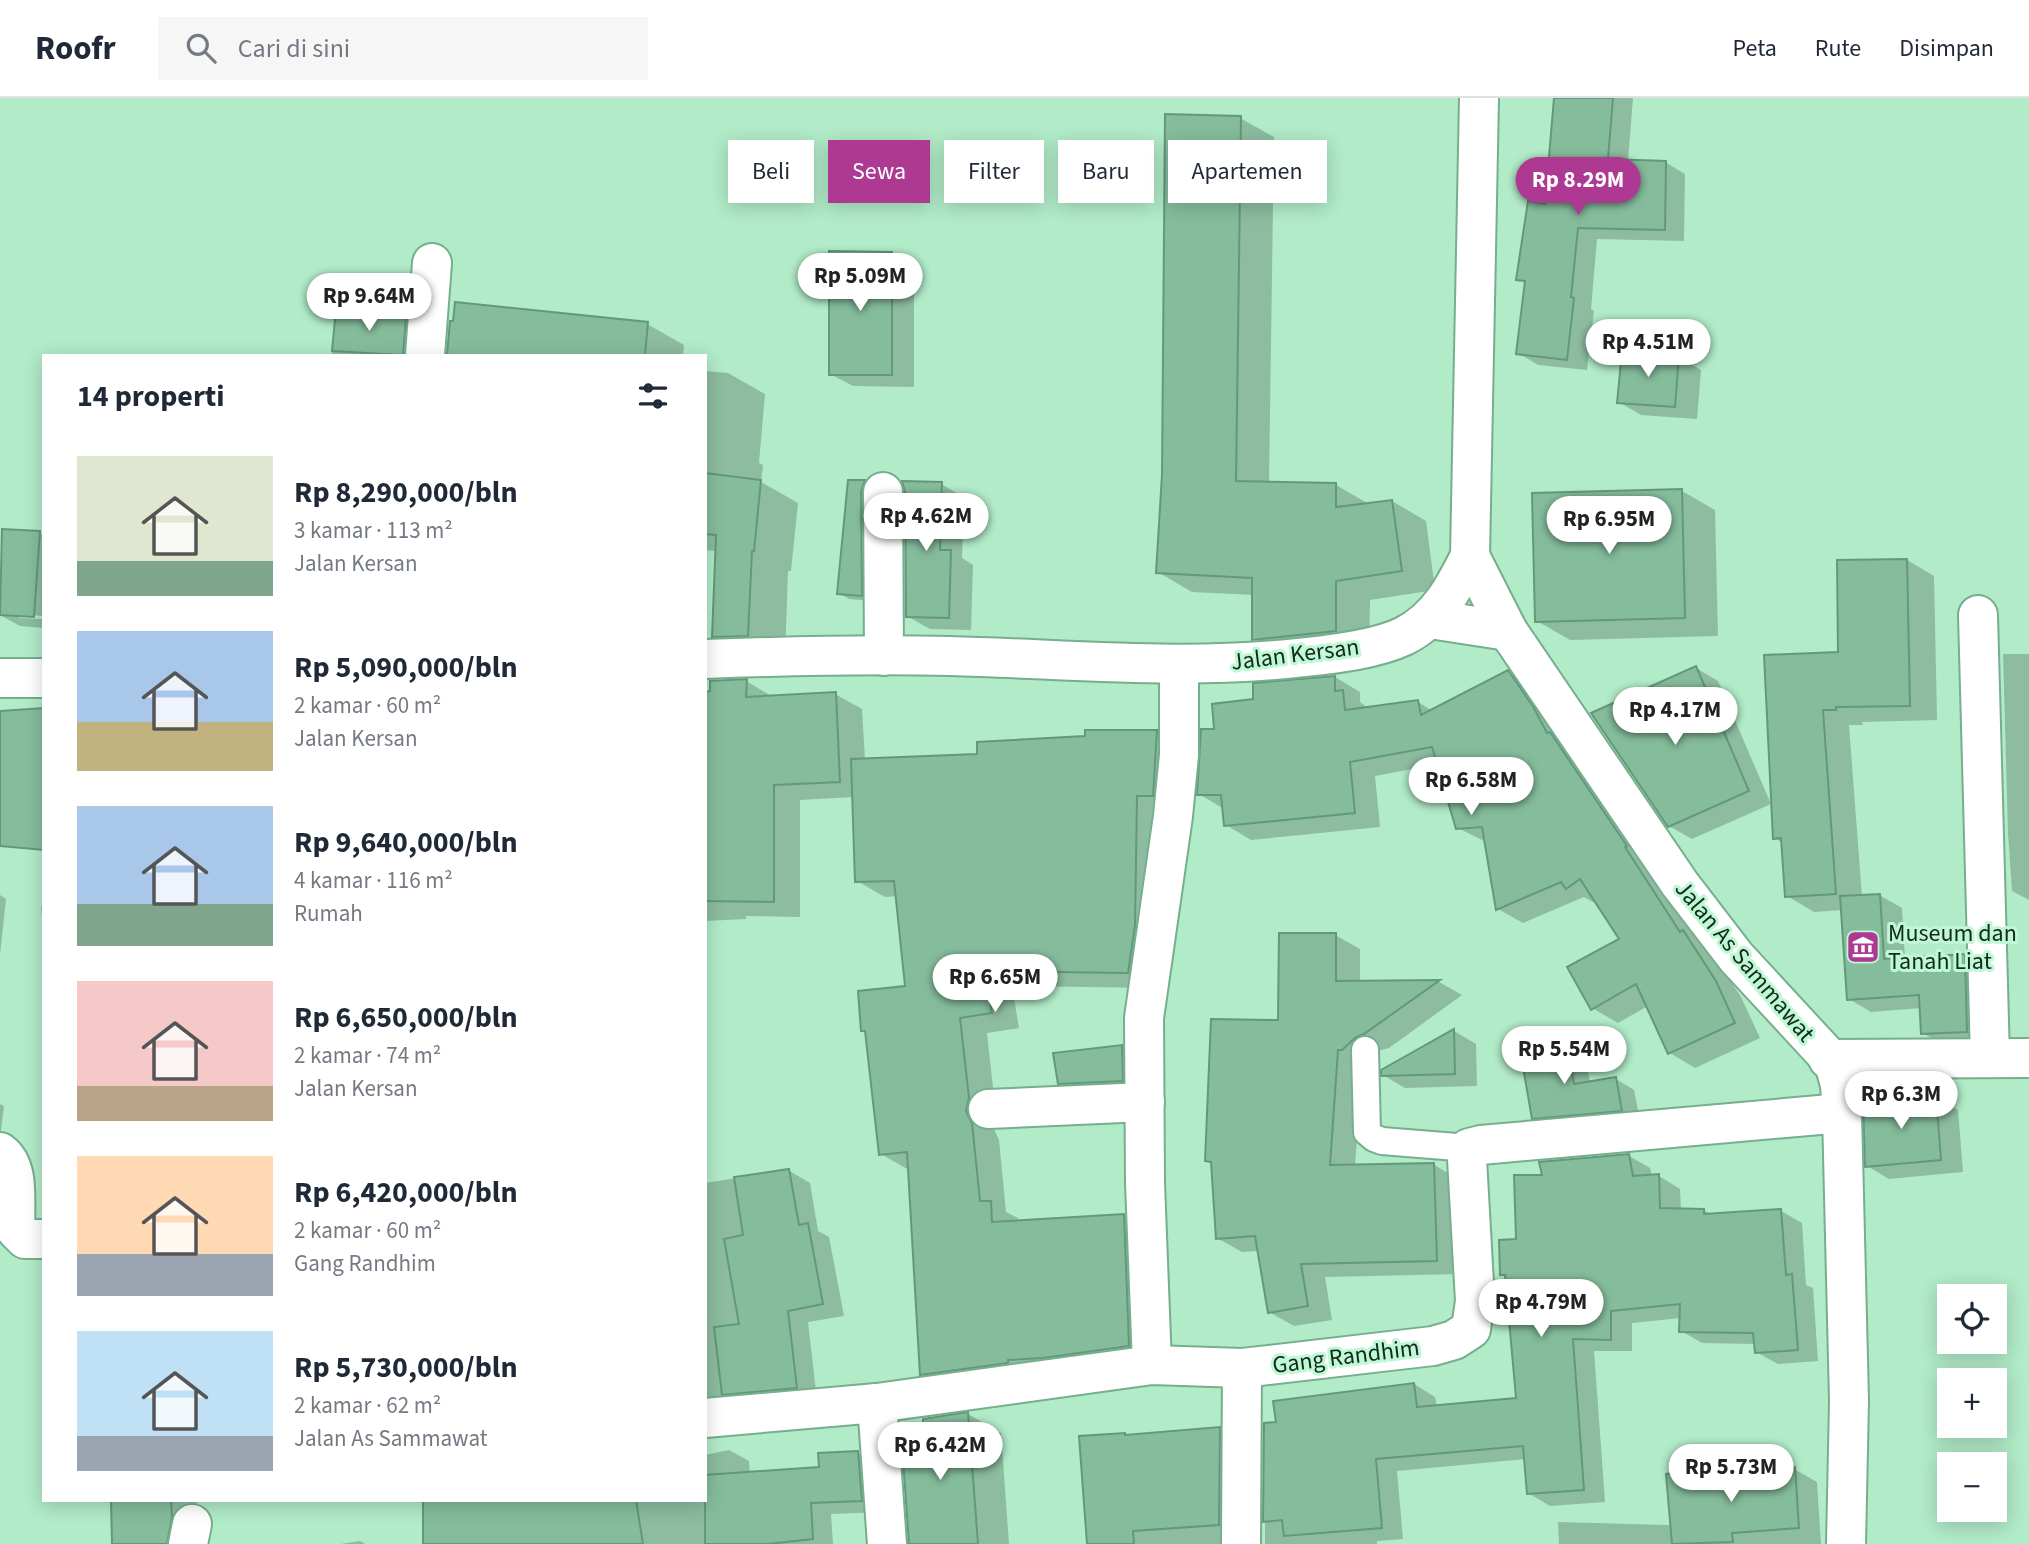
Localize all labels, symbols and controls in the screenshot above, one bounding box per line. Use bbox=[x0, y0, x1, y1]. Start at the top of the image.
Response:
search box bbox=[158, 17, 648, 80]
text: Roofr bbox=[35, 25, 116, 72]
icon: search bbox=[182, 29, 220, 67]
text: Cari di sini bbox=[238, 30, 350, 67]
text: Peta bbox=[1732, 31, 1777, 66]
text: Rute bbox=[1815, 31, 1861, 66]
text: Disimpan bbox=[1899, 31, 1994, 66]
chip: Beli bbox=[728, 140, 814, 203]
chip: Sewa bbox=[828, 140, 930, 203]
chip: Filter bbox=[944, 140, 1044, 203]
chip: Baru bbox=[1058, 140, 1154, 203]
chip: Apartemen bbox=[1168, 140, 1327, 203]
pin: Rp 8.29M bbox=[1506, 158, 1650, 217]
text: Rp 8.29M bbox=[1532, 163, 1624, 196]
pin: Rp 5.09M bbox=[788, 254, 932, 313]
text: Rp 5.09M bbox=[814, 259, 906, 292]
pin: Rp 9.64M bbox=[297, 274, 441, 333]
text: Rp 9.64M bbox=[323, 279, 415, 312]
pin: Rp 4.51M bbox=[1576, 320, 1720, 379]
text: Rp 4.51M bbox=[1602, 325, 1694, 358]
text: 14 properti bbox=[77, 375, 225, 418]
icon: filters bbox=[634, 377, 672, 415]
text: Rp 8,290,000/bln bbox=[294, 471, 518, 514]
icon: home bbox=[133, 484, 217, 568]
pin: Rp 4.62M bbox=[854, 494, 998, 553]
pin: Rp 6.95M bbox=[1537, 496, 1681, 556]
text: Rp 4.62M bbox=[880, 499, 972, 532]
text: Rp 6.95M bbox=[1563, 502, 1655, 535]
text: 3 kamar · 113 m² bbox=[294, 514, 453, 547]
text: Jalan Kersan bbox=[294, 547, 418, 580]
street label: Jalan Kersan bbox=[1229, 629, 1361, 680]
text: Rp 5,090,000/bln bbox=[294, 646, 518, 689]
icon: home bbox=[133, 659, 217, 743]
pin: Rp 4.17M bbox=[1603, 688, 1747, 747]
text: 2 kamar · 60 m² bbox=[294, 689, 441, 722]
text: Rp 4.17M bbox=[1629, 693, 1721, 726]
text: Jalan Kersan bbox=[294, 722, 418, 755]
pin: Rp 6.58M bbox=[1399, 758, 1543, 817]
text: Rp 6.58M bbox=[1425, 763, 1517, 796]
text: Rp 9,640,000/bln bbox=[294, 821, 518, 864]
icon: home bbox=[133, 834, 217, 918]
text: 4 kamar · 116 m² bbox=[294, 864, 453, 897]
street label: Jalan As Sammawat bbox=[1666, 873, 1823, 1050]
text: Rumah bbox=[294, 897, 363, 930]
place label: Museum dan Tanah Liat bbox=[1888, 916, 2017, 979]
museum icon: Museum dan Tanah Liat bbox=[1844, 928, 1882, 966]
pin: Rp 6.65M bbox=[923, 954, 1067, 1014]
text: Rp 6.65M bbox=[949, 960, 1041, 993]
text: Rp 6,650,000/bln bbox=[294, 996, 518, 1039]
icon: home bbox=[133, 1009, 217, 1093]
pin: Rp 5.54M bbox=[1492, 1026, 1636, 1086]
text: Rp 5.54M bbox=[1518, 1032, 1610, 1065]
text: 2 kamar · 74 m² bbox=[294, 1039, 441, 1072]
text: Jalan Kersan bbox=[294, 1072, 418, 1105]
pin: Rp 6.3M bbox=[1836, 1072, 1966, 1131]
text: Rp 6.3M bbox=[1861, 1077, 1941, 1110]
text: Rp 6,420,000/bln bbox=[294, 1171, 518, 1214]
icon: home bbox=[133, 1184, 217, 1268]
text: 2 kamar · 60 m² bbox=[294, 1214, 441, 1247]
text: Gang Randhim bbox=[294, 1247, 436, 1280]
pin: Rp 4.79M bbox=[1469, 1280, 1613, 1339]
map controls bbox=[1937, 1284, 2007, 1522]
button: locate bbox=[1937, 1284, 2007, 1354]
text: Rp 4.79M bbox=[1495, 1285, 1587, 1318]
street label: Gang Randhim bbox=[1271, 1330, 1422, 1383]
text: Rp 5,730,000/bln bbox=[294, 1346, 518, 1389]
icon: home bbox=[133, 1359, 217, 1443]
button: + bbox=[1937, 1368, 2007, 1438]
text: 2 kamar · 62 m² bbox=[294, 1389, 441, 1422]
text: Jalan As Sammawat bbox=[294, 1422, 487, 1455]
pin: Rp 6.42M bbox=[868, 1422, 1012, 1482]
text: Rp 6.42M bbox=[894, 1428, 986, 1461]
pin: Rp 5.73M bbox=[1659, 1444, 1803, 1504]
text: Rp 5.73M bbox=[1685, 1450, 1777, 1483]
button: − bbox=[1937, 1452, 2007, 1522]

